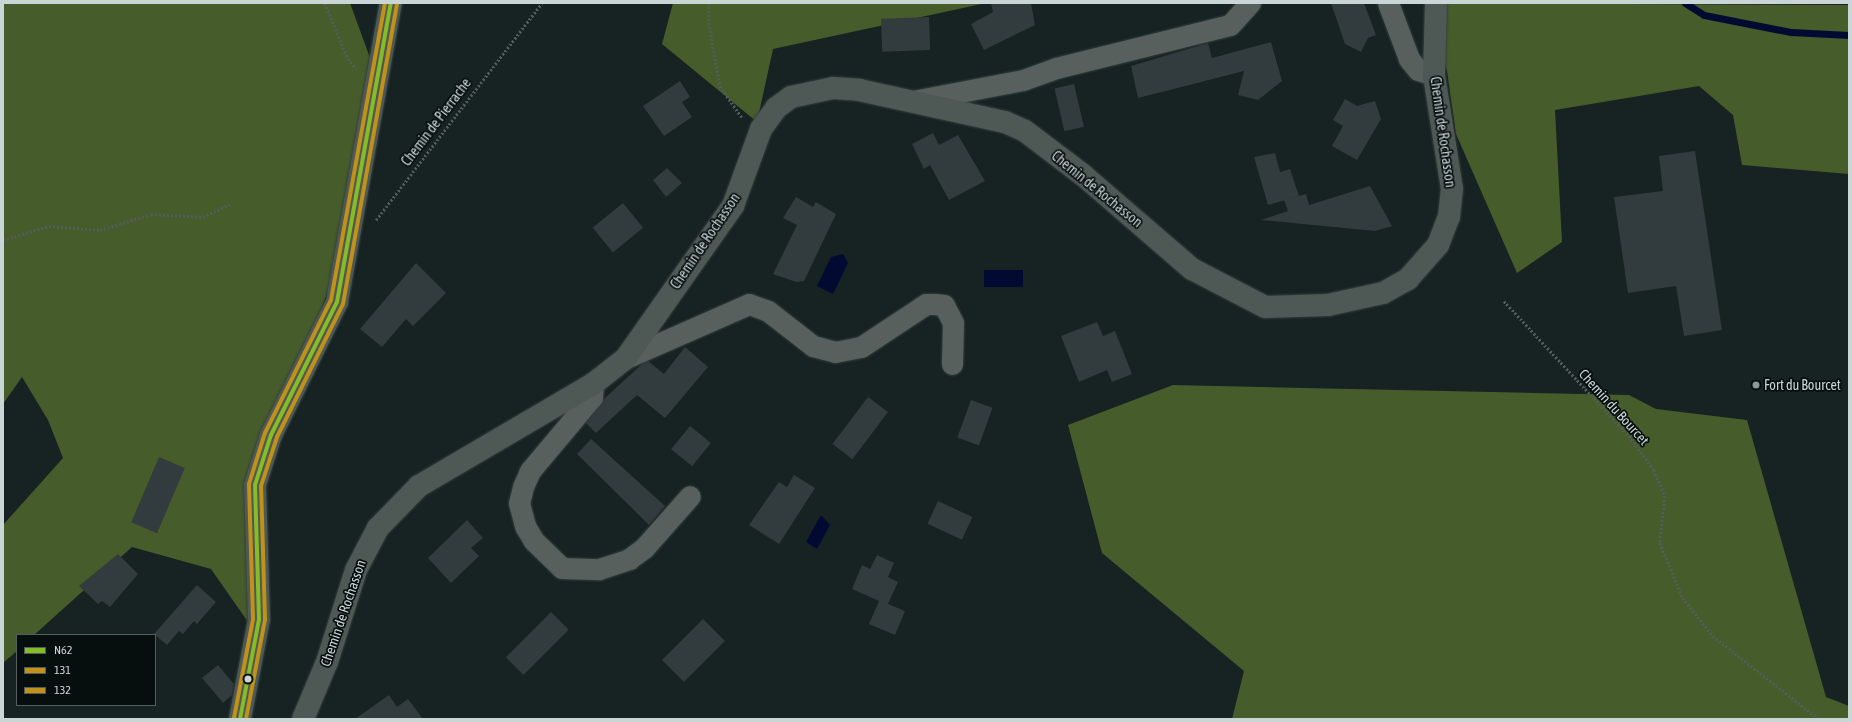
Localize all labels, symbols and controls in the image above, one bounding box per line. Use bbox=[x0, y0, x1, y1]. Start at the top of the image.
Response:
street label: Chemin de Pierrache bbox=[398, 75, 474, 169]
street label: Chemin de Rochasson bbox=[1427, 76, 1459, 188]
street label: Chemin de Rochasson bbox=[1048, 147, 1146, 231]
street label: Chemin de Rochasson bbox=[667, 190, 743, 292]
street label: Chemin du Bourcet bbox=[1575, 366, 1653, 448]
place label: Fort du Bourcet bbox=[1764, 377, 1841, 393]
marker: Fort du Bourcet bbox=[1751, 380, 1761, 390]
street label: Chemin de Rochasson bbox=[317, 557, 369, 669]
legend bbox=[16, 634, 156, 706]
text: N62 bbox=[54, 643, 72, 657]
text: 131 bbox=[54, 663, 71, 677]
unlabelled marker bbox=[243, 674, 253, 684]
text: 132 bbox=[54, 683, 71, 697]

